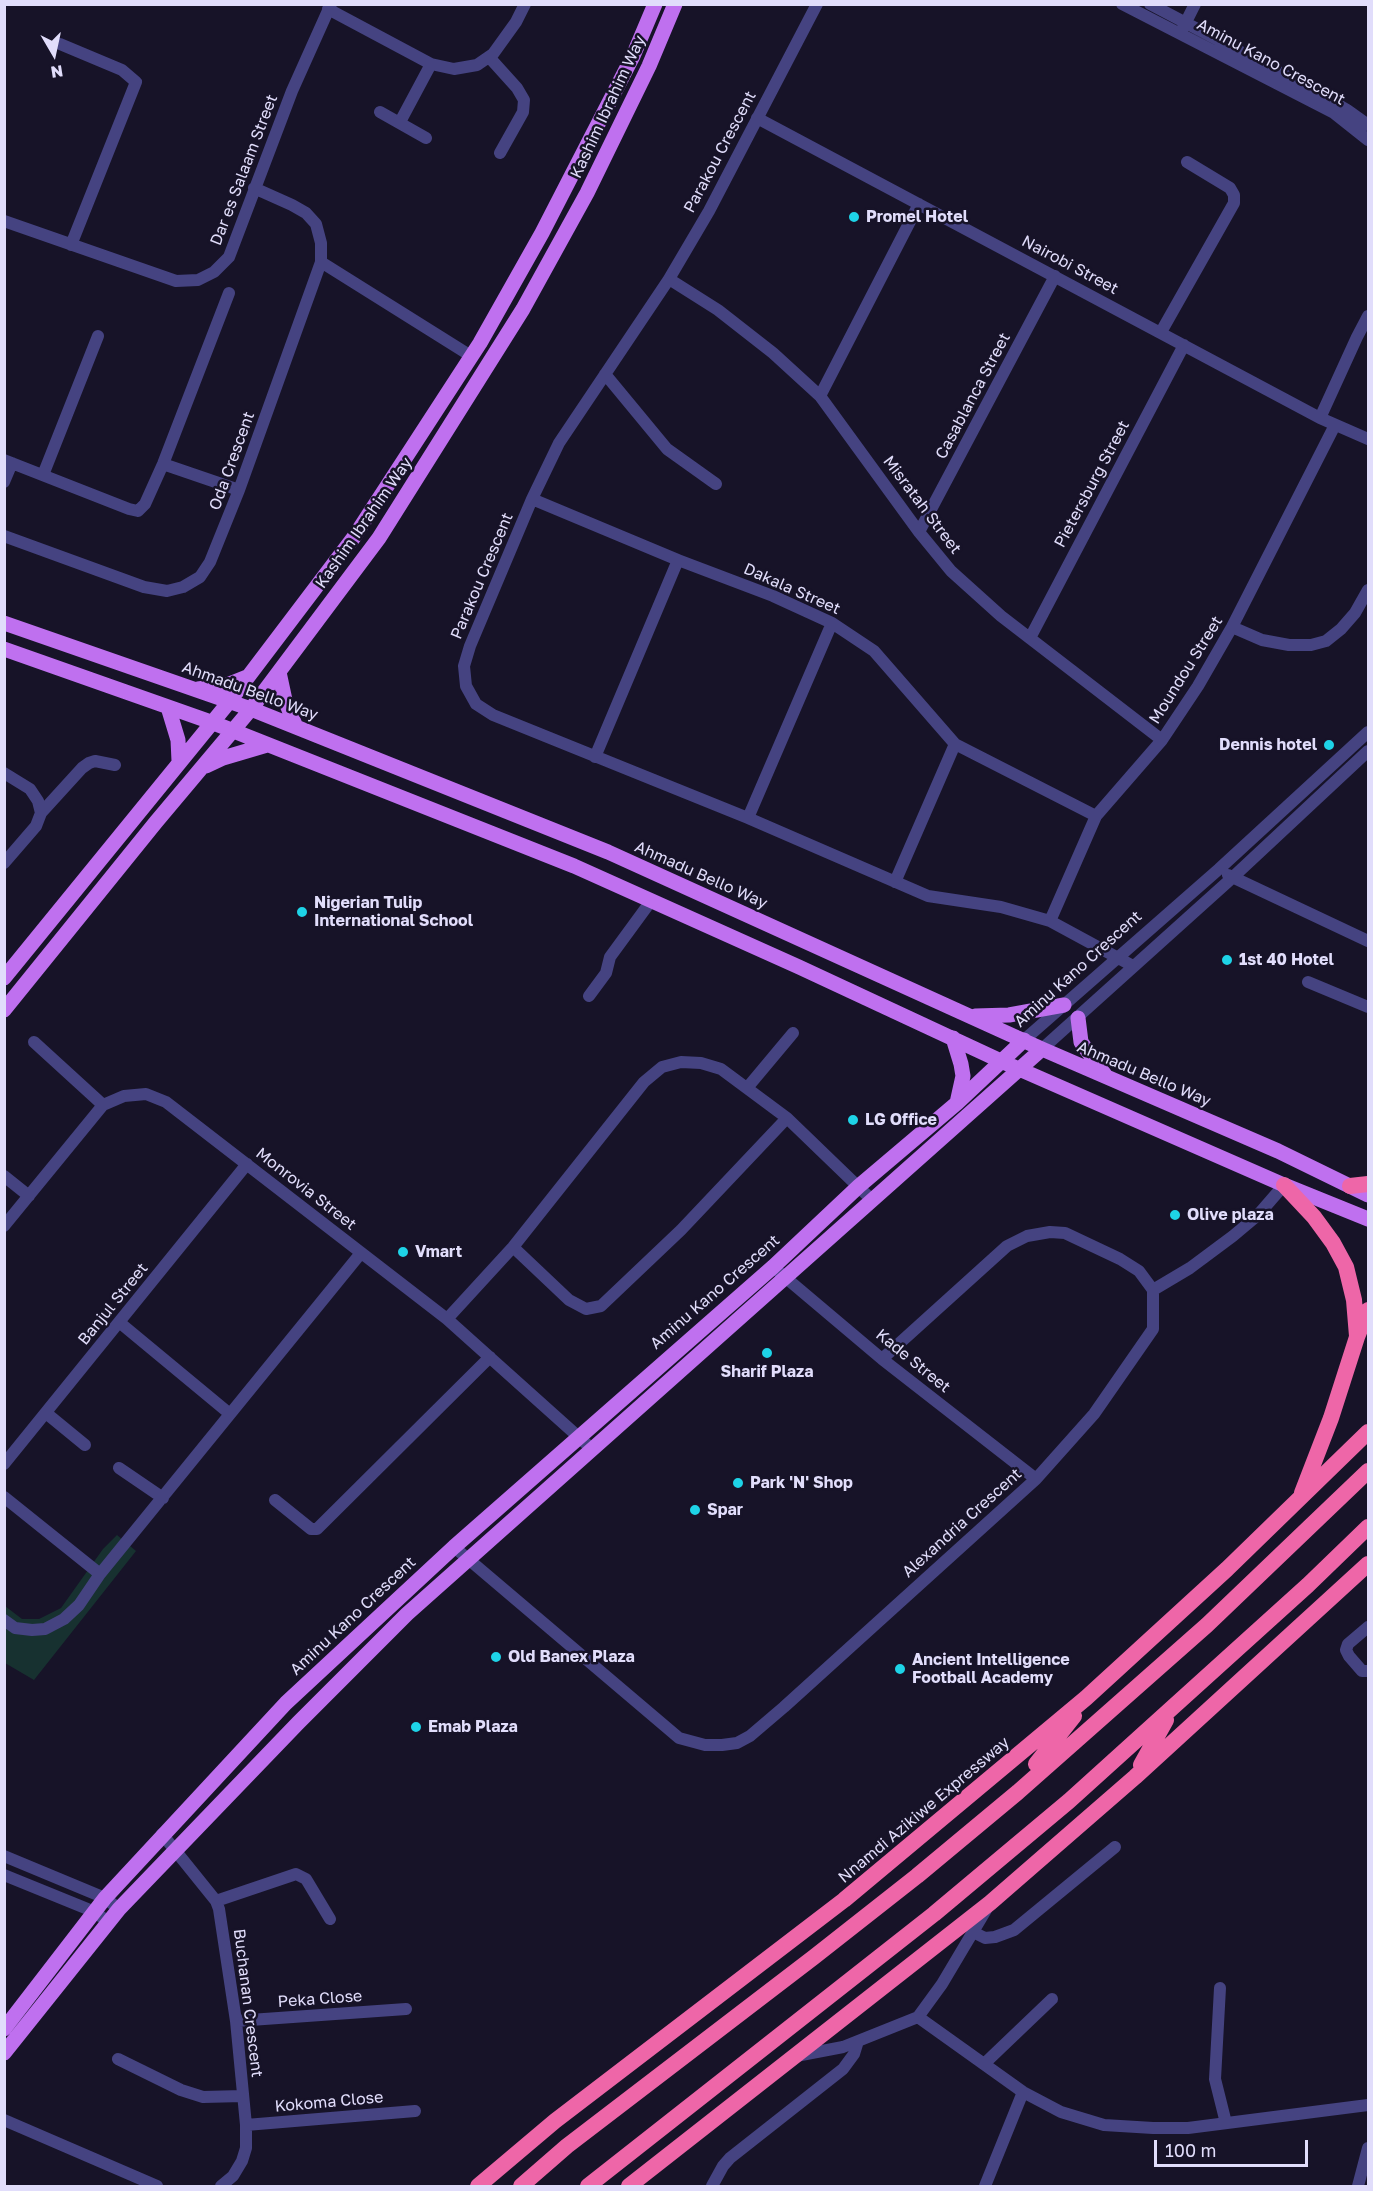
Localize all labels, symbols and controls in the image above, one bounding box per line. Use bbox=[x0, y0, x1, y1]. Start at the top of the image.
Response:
street label: Aminu Kano Crescent bbox=[1194, 15, 1348, 109]
north arrow bbox=[24, 24, 84, 84]
street label: Kashim Ibrahim Way bbox=[566, 33, 650, 181]
text: N bbox=[49, 61, 64, 83]
street label: Parakou Crescent bbox=[680, 88, 760, 216]
street label: Dar es Salaam Street bbox=[206, 92, 282, 248]
place label: Promel Hotel bbox=[866, 207, 968, 227]
marker: Promel Hotel bbox=[847, 210, 861, 224]
street label: Nairobi Street bbox=[1018, 231, 1122, 299]
street label: Casablanca Street bbox=[932, 330, 1014, 462]
street label: Oda Crescent bbox=[205, 409, 259, 513]
street label: Pietersburg Street bbox=[1050, 417, 1134, 551]
street label: Misratah Street bbox=[879, 452, 965, 558]
street label: Kashim Ibrahim Way bbox=[312, 454, 416, 592]
street label: Parakou Crescent bbox=[447, 510, 517, 642]
street label: Dakala Street bbox=[741, 559, 843, 619]
street label: Moundou Street bbox=[1145, 613, 1227, 727]
street label: Ahmadu Bello Way bbox=[179, 657, 321, 725]
place label: Dennis hotel bbox=[1219, 735, 1317, 755]
marker: Dennis hotel bbox=[1322, 738, 1336, 752]
street label: Ahmadu Bello Way bbox=[632, 837, 770, 913]
place label: Nigerian Tulip International School bbox=[314, 893, 473, 931]
marker: Nigerian Tulip International School bbox=[295, 905, 309, 919]
street label: Aminu Kano Crescent bbox=[1010, 907, 1146, 1031]
place label: 1st 40 Hotel bbox=[1239, 950, 1334, 970]
marker: 1st 40 Hotel bbox=[1220, 953, 1234, 967]
street label: Ahmadu Bello Way bbox=[1074, 1037, 1214, 1111]
place label: LG Office bbox=[865, 1110, 937, 1130]
marker: LG Office bbox=[846, 1113, 860, 1127]
street label: Monrovia Street bbox=[252, 1144, 360, 1234]
place label: Olive plaza bbox=[1187, 1205, 1274, 1225]
marker: Olive plaza bbox=[1168, 1208, 1182, 1222]
street label: Aminu Kano Crescent bbox=[646, 1231, 784, 1353]
place label: Vmart bbox=[415, 1242, 462, 1262]
marker: Vmart bbox=[396, 1245, 410, 1259]
street label: Banjul Street bbox=[74, 1259, 152, 1349]
street label: Kade Street bbox=[872, 1325, 954, 1397]
marker: Sharif Plaza bbox=[760, 1346, 774, 1360]
place label: Sharif Plaza bbox=[721, 1362, 813, 1382]
street label: Alexandria Crescent bbox=[898, 1464, 1026, 1582]
place label: Park 'N' Shop bbox=[750, 1473, 853, 1493]
marker: Park 'N' Shop bbox=[731, 1476, 745, 1490]
place label: Spar bbox=[707, 1500, 743, 1520]
marker: Spar bbox=[688, 1503, 702, 1517]
street label: Aminu Kano Crescent bbox=[286, 1553, 420, 1679]
place label: Old Banex Plaza bbox=[508, 1647, 635, 1667]
marker: Old Banex Plaza bbox=[489, 1650, 503, 1664]
place label: Ancient Intelligence Football Academy bbox=[912, 1650, 1070, 1688]
marker: Ancient Intelligence Football Academy bbox=[893, 1662, 907, 1676]
place label: Emab Plaza bbox=[428, 1717, 518, 1737]
marker: Emab Plaza bbox=[409, 1720, 423, 1734]
street label: Nnamdi Azikiwe Expressway bbox=[835, 1733, 1013, 1887]
street label: Buchanan Crescent bbox=[229, 1928, 267, 2078]
street label: Peka Close bbox=[277, 1986, 363, 2012]
street label: Kokoma Close bbox=[274, 2088, 384, 2116]
scale bar bbox=[1157, 2128, 1312, 2166]
text: 100 m bbox=[1165, 2139, 1216, 2161]

